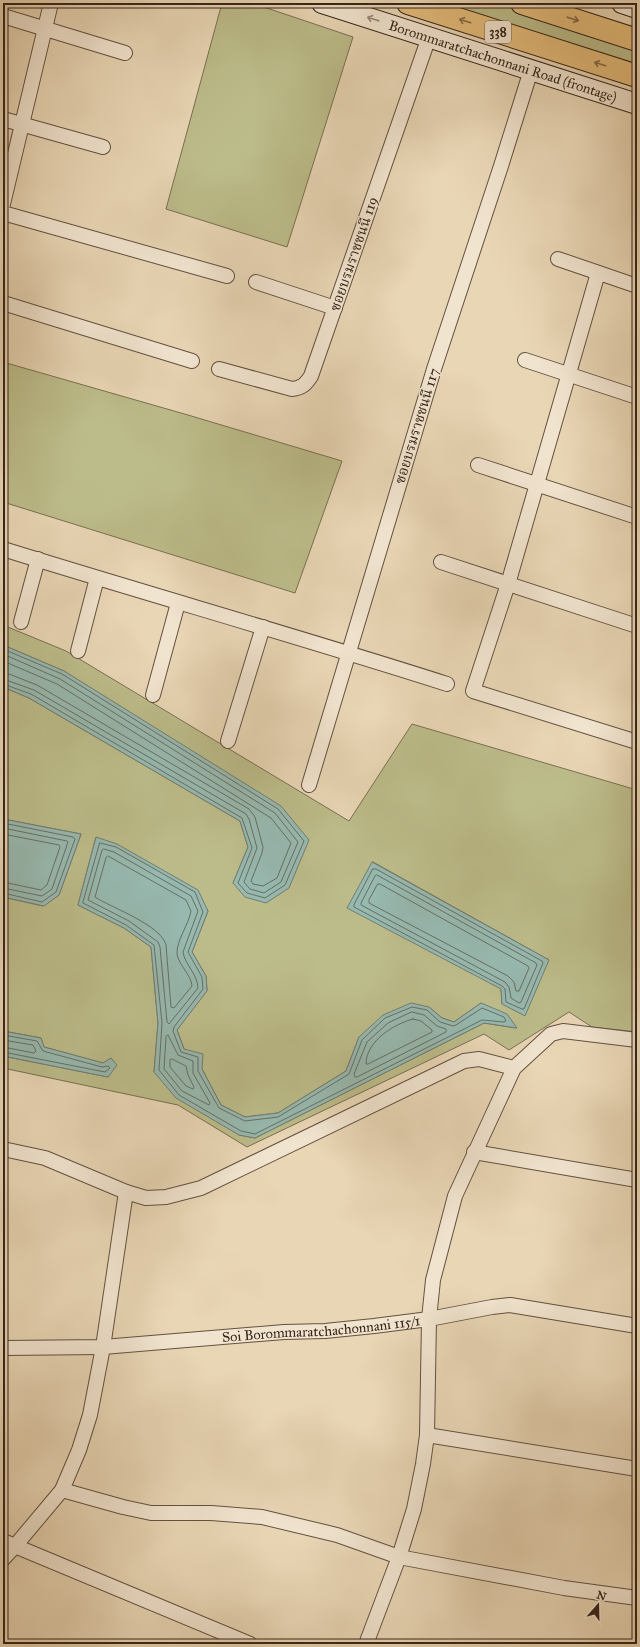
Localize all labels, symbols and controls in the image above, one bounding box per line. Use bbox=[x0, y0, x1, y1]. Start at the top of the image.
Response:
one-way arrow bbox=[368, 15, 380, 23]
street label: Borommaratchachonnani Road (frontage) bbox=[387, 16, 619, 107]
one-way arrow bbox=[566, 16, 579, 23]
one-way arrow bbox=[458, 17, 471, 24]
road number: 338 bbox=[485, 21, 511, 43]
one-way arrow bbox=[593, 60, 606, 67]
street label: ซอยบรมราชชนนี 119 bbox=[326, 195, 382, 313]
street label: ซอยบรมราชชนนี 117 bbox=[391, 366, 443, 486]
street label: Soi Borommaratchachonnani 115/1 bbox=[221, 1312, 422, 1346]
north arrow bbox=[578, 1585, 618, 1625]
text: N bbox=[595, 1588, 608, 1604]

